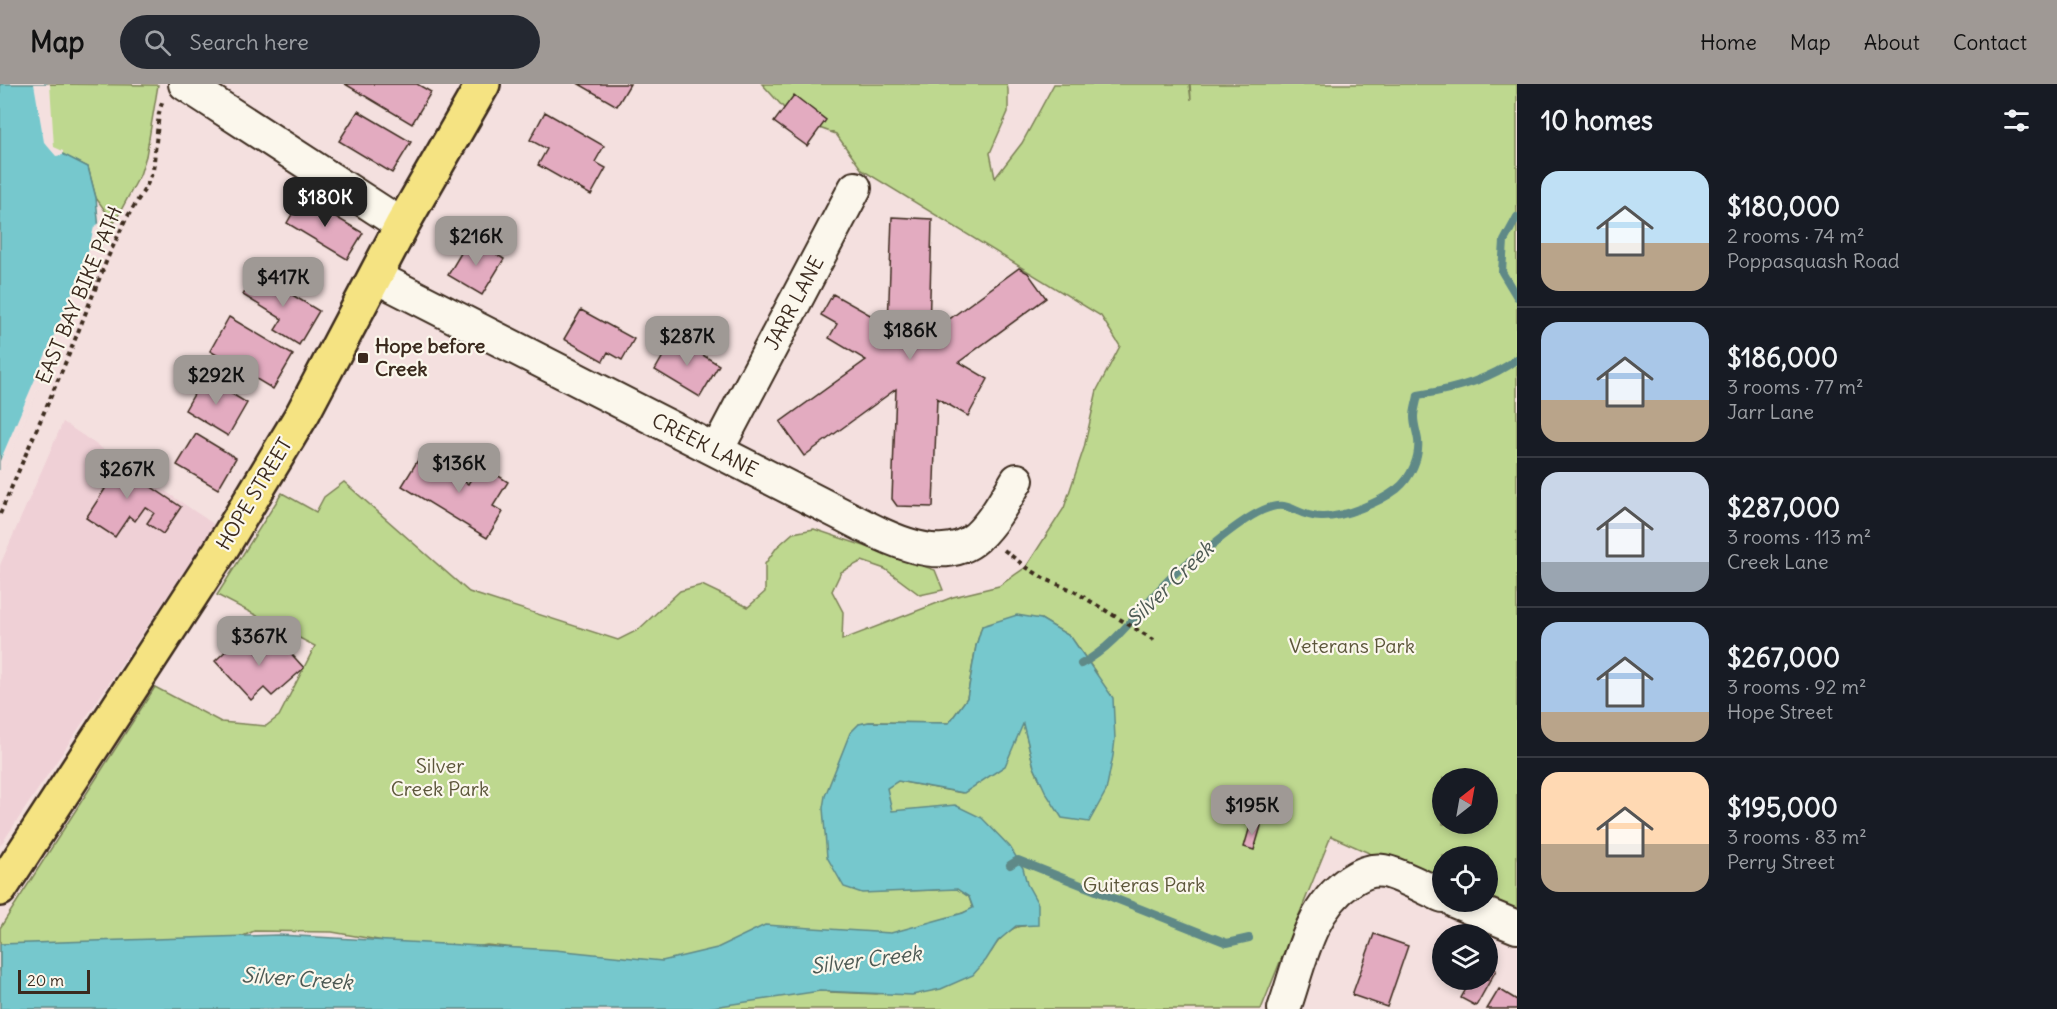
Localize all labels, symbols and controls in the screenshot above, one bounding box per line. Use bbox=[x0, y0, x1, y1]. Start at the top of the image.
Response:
search box bbox=[120, 15, 540, 69]
text: Map bbox=[30, 24, 84, 60]
icon: search bbox=[141, 26, 174, 59]
text: Search here bbox=[189, 28, 309, 56]
text: Home bbox=[1700, 29, 1757, 56]
text: Map bbox=[1790, 29, 1831, 56]
text: About bbox=[1864, 29, 1920, 56]
text: Contact bbox=[1953, 29, 2027, 56]
text: 10 homes bbox=[1541, 104, 1653, 137]
icon: filters bbox=[2000, 104, 2033, 137]
pin: $180K bbox=[283, 177, 367, 228]
text: $180K bbox=[297, 184, 353, 209]
text: $180,000 bbox=[1727, 190, 1840, 223]
icon: home bbox=[1589, 195, 1661, 267]
street label: EAST BAY BIKE PATH bbox=[30, 202, 127, 387]
pin: $216K bbox=[434, 216, 518, 267]
text: $216K bbox=[449, 223, 503, 248]
text: 2 rooms · 74 m² bbox=[1727, 223, 1864, 248]
text: Poppasquash Road bbox=[1727, 248, 1900, 273]
street label: JARR LANE bbox=[758, 252, 829, 354]
pin: $417K bbox=[241, 257, 325, 308]
text: $417K bbox=[257, 264, 309, 289]
pin: $186K bbox=[868, 310, 952, 361]
pin: $287K bbox=[645, 316, 729, 367]
text: $186K bbox=[883, 317, 937, 342]
text: $287K bbox=[659, 323, 715, 348]
place label: Hope before Creek bbox=[375, 333, 485, 381]
text: $186,000 bbox=[1727, 341, 1838, 374]
icon: home bbox=[1589, 346, 1661, 418]
marker: Hope before Creek bbox=[356, 351, 370, 365]
pin: $292K bbox=[174, 355, 258, 406]
text: $292K bbox=[188, 362, 244, 387]
text: 3 rooms · 77 m² bbox=[1727, 374, 1864, 399]
text: Jarr Lane bbox=[1727, 399, 1814, 424]
street label: CREEK LANE bbox=[648, 407, 762, 482]
street label: HOPE STREET bbox=[210, 433, 297, 554]
pin: $136K bbox=[417, 443, 501, 494]
pin: $267K bbox=[85, 449, 169, 500]
text: $136K bbox=[432, 450, 486, 475]
text: $267K bbox=[99, 456, 155, 481]
text: $287,000 bbox=[1727, 491, 1840, 524]
icon: home bbox=[1589, 496, 1661, 568]
text: 3 rooms · 113 m² bbox=[1727, 524, 1871, 549]
water label: Silver Creek bbox=[1120, 534, 1220, 632]
text: Creek Lane bbox=[1727, 549, 1829, 574]
pin: $367K bbox=[217, 616, 301, 667]
text: $367K bbox=[231, 623, 287, 648]
park label: Veterans Park bbox=[1289, 633, 1415, 658]
text: $267,000 bbox=[1727, 641, 1840, 674]
icon: home bbox=[1589, 646, 1661, 718]
text: 3 rooms · 92 m² bbox=[1727, 674, 1866, 699]
text: Hope Street bbox=[1727, 699, 1833, 724]
park label: Silver Creek Park bbox=[391, 753, 489, 801]
north arrow bbox=[1432, 768, 1498, 834]
map controls bbox=[1432, 768, 1498, 990]
pin: $195K bbox=[1210, 785, 1294, 836]
text: $195,000 bbox=[1727, 791, 1838, 824]
text: $195K bbox=[1225, 792, 1279, 817]
icon: home bbox=[1589, 796, 1661, 868]
text: 3 rooms · 83 m² bbox=[1727, 824, 1867, 849]
button: locate bbox=[1432, 846, 1498, 912]
text: Perry Street bbox=[1727, 849, 1835, 874]
park label: Guiteras Park bbox=[1083, 872, 1205, 897]
button: layers bbox=[1432, 924, 1498, 990]
water label: Silver Creek bbox=[809, 939, 924, 980]
water label: Silver Creek bbox=[241, 961, 355, 996]
scale bar bbox=[18, 967, 90, 994]
text: 20 m bbox=[27, 970, 64, 990]

